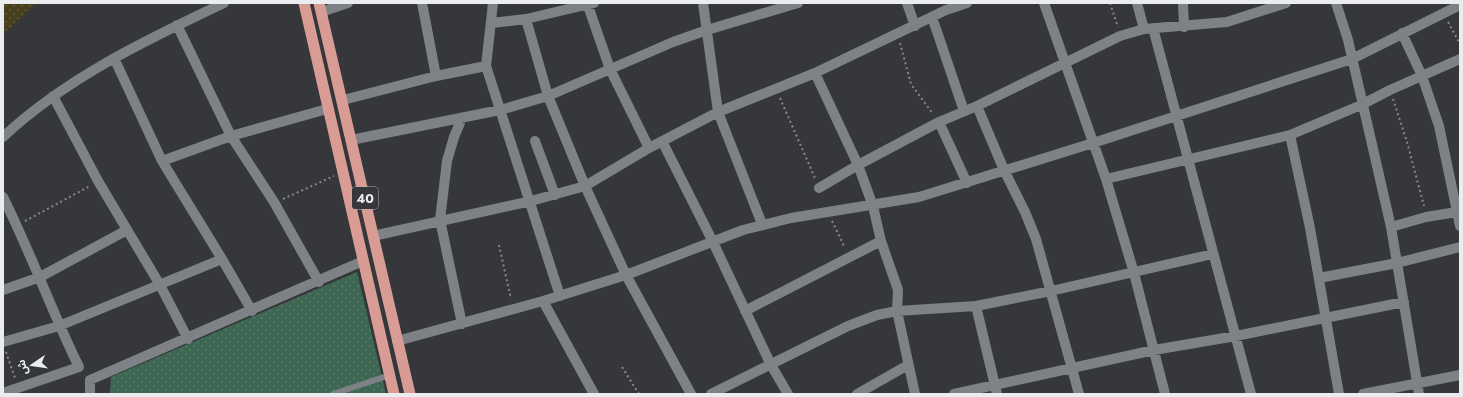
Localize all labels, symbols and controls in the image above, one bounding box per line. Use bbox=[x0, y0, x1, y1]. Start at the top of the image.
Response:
road number: 40 bbox=[352, 187, 378, 209]
north arrow bbox=[12, 345, 52, 385]
text: ش bbox=[13, 358, 32, 376]

